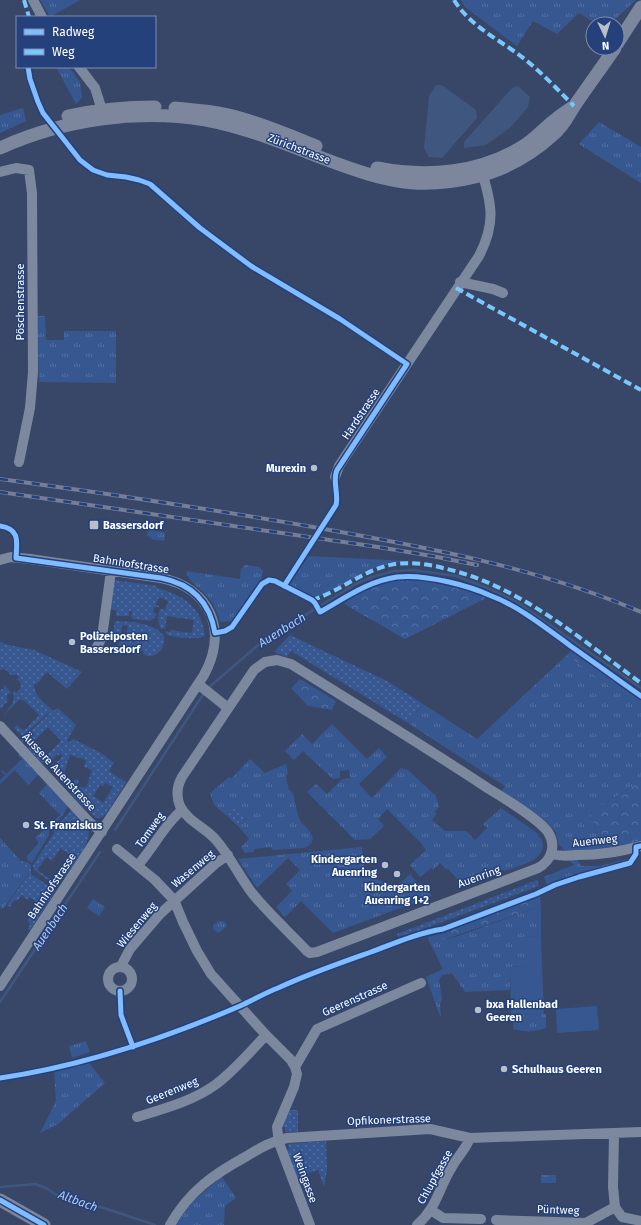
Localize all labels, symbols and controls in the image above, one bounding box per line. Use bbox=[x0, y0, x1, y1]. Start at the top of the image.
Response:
legend bbox=[16, 16, 156, 68]
north arrow bbox=[585, 16, 625, 56]
text: Radweg bbox=[52, 25, 95, 39]
text: N bbox=[602, 39, 610, 52]
text: Weg bbox=[52, 45, 75, 59]
street label: Zürichstrasse bbox=[266, 131, 332, 167]
street label: Pöschenstrasse bbox=[14, 264, 27, 340]
street label: Hardstrasse bbox=[339, 386, 383, 442]
place label: Murexin bbox=[266, 462, 306, 475]
marker: Murexin bbox=[309, 463, 319, 473]
marker: Bassersdorf bbox=[88, 519, 100, 531]
place label: Bassersdorf bbox=[103, 519, 164, 532]
street label: Bahnhofstrasse bbox=[92, 552, 170, 576]
water label: Auenbach bbox=[255, 610, 308, 651]
place label: Polizeiposten Bassersdorf bbox=[80, 630, 148, 656]
marker: Polizeiposten Bassersdorf bbox=[67, 637, 77, 647]
street label: Äussere Auenstrasse bbox=[20, 730, 99, 814]
street label: Tomweg bbox=[133, 810, 167, 850]
place label: St. Franziskus bbox=[34, 819, 103, 832]
marker: St. Franziskus bbox=[21, 820, 31, 830]
street label: Auenweg bbox=[572, 832, 618, 850]
street label: Wasenweg bbox=[169, 847, 217, 891]
street label: Bahnhofstrasse bbox=[25, 850, 79, 922]
place label: Kindergarten Auenring bbox=[311, 853, 378, 879]
marker: Kindergarten Auenring bbox=[380, 860, 390, 870]
street label: Auenring bbox=[456, 863, 502, 891]
marker: Kindergarten Auenring 1+2 bbox=[392, 869, 402, 879]
place label: Kindergarten Auenring 1+2 bbox=[364, 881, 430, 907]
street label: Wiesenweg bbox=[114, 899, 160, 950]
water label: Auenbach bbox=[29, 901, 71, 954]
street label: Geerenstrasse bbox=[320, 979, 390, 1019]
place label: bxa Hallenbad Geeren bbox=[486, 998, 558, 1024]
marker: bxa Hallenbad Geeren bbox=[473, 1005, 483, 1015]
place label: Schulhaus Geeren bbox=[512, 1063, 602, 1076]
marker: Schulhaus Geeren bbox=[499, 1064, 509, 1074]
street label: Geerenweg bbox=[144, 1075, 200, 1107]
street label: Opfikonerstrasse bbox=[347, 1112, 431, 1128]
street label: Chlupfgasse bbox=[415, 1148, 455, 1206]
street label: Weingasse bbox=[290, 1151, 320, 1205]
water label: Altbach bbox=[55, 1187, 100, 1215]
street label: Püntweg bbox=[537, 1203, 580, 1217]

